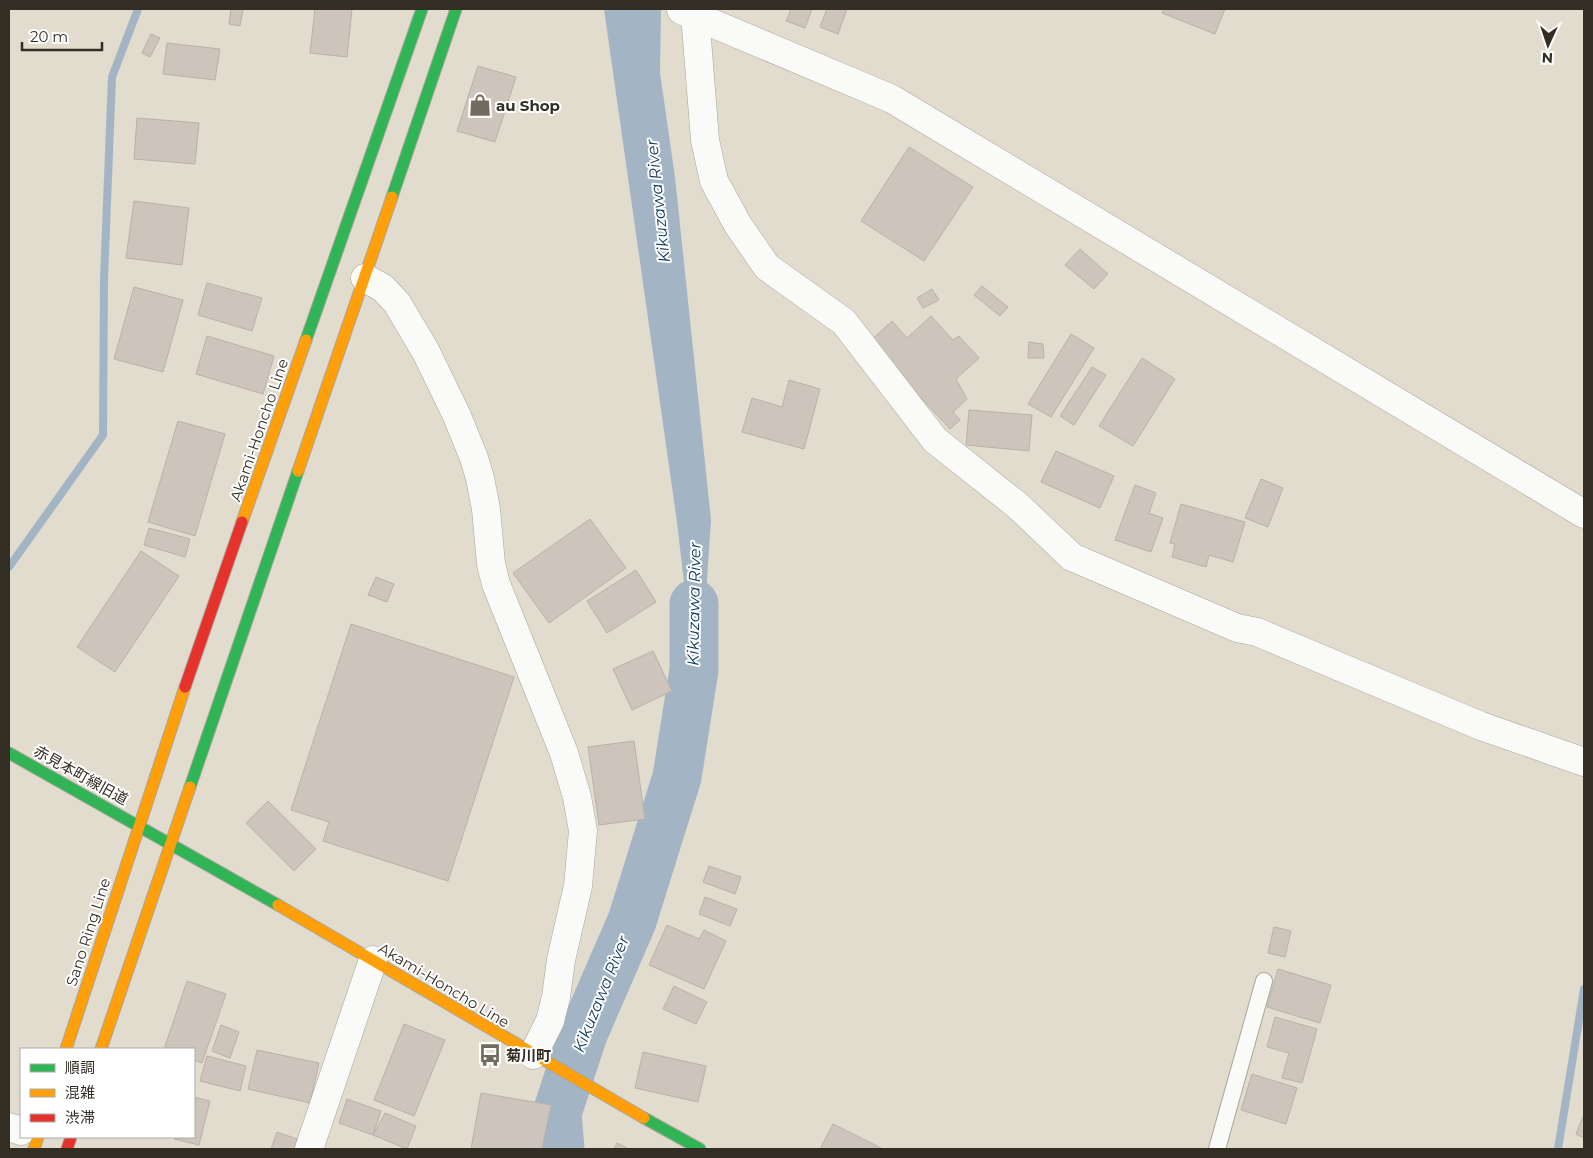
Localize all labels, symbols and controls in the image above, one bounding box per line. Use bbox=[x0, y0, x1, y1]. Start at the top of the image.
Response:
scale bar bbox=[22, 20, 102, 52]
north arrow bbox=[1523, 20, 1573, 70]
text: 20 m bbox=[30, 27, 68, 46]
text: N bbox=[1541, 49, 1553, 67]
shop icon: au Shop bbox=[467, 92, 493, 118]
place label: au Shop bbox=[496, 96, 560, 115]
water label: Kikuzawa River bbox=[642, 138, 674, 264]
street label: Akami-Honcho Line bbox=[226, 356, 292, 504]
water label: Kikuzawa River bbox=[683, 541, 705, 666]
street label: 赤見本町線旧道 bbox=[30, 741, 132, 809]
street label: Sano Ring Line bbox=[62, 875, 114, 989]
water label: Kikuzawa River bbox=[569, 932, 633, 1055]
street label: Akami-Honcho Line bbox=[375, 938, 513, 1032]
bus stop icon: 菊川町 bbox=[477, 1042, 503, 1068]
place label: 菊川町 bbox=[506, 1046, 551, 1065]
legend bbox=[20, 1048, 195, 1138]
text: 順調 bbox=[65, 1058, 95, 1077]
text: 混雑 bbox=[65, 1083, 95, 1102]
text: 渋滞 bbox=[65, 1108, 95, 1127]

